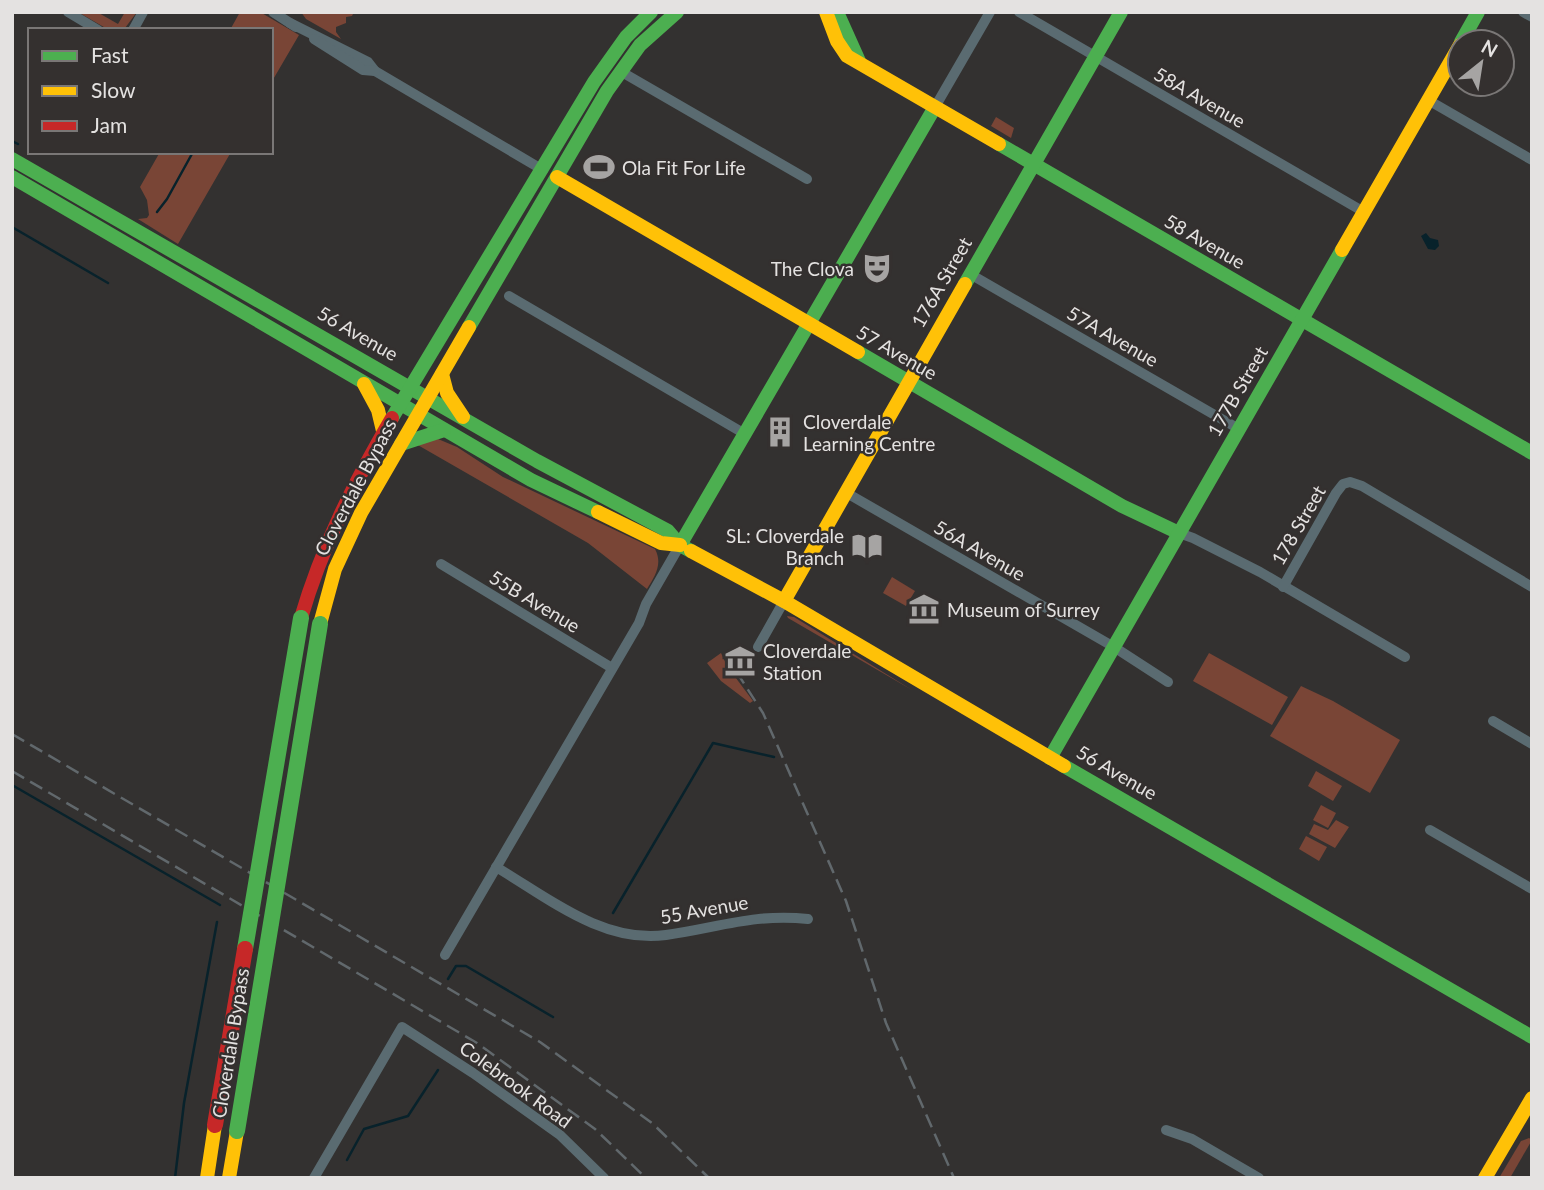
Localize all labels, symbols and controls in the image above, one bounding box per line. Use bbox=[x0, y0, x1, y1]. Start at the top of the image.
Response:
legend bbox=[28, 28, 273, 154]
north arrow bbox=[1446, 28, 1516, 98]
text: N bbox=[1478, 34, 1502, 61]
text: Fast bbox=[91, 42, 129, 67]
street label: 58A Avenue bbox=[1150, 62, 1250, 132]
text: Slow bbox=[91, 77, 136, 102]
text: Jam bbox=[91, 112, 127, 137]
sports icon: Ola Fit For Life bbox=[582, 150, 616, 184]
place label: Ola Fit For Life bbox=[622, 156, 746, 179]
street label: 58 Avenue bbox=[1161, 209, 1249, 273]
street label: 176A Street bbox=[906, 233, 976, 331]
theatre icon: The Clova bbox=[860, 251, 894, 285]
place label: The Clova bbox=[771, 257, 854, 280]
street label: 56 Avenue bbox=[314, 301, 402, 365]
street label: 57A Avenue bbox=[1063, 301, 1163, 371]
street label: 57 Avenue bbox=[853, 320, 941, 384]
street label: 177B Street bbox=[1202, 342, 1272, 440]
place label: Cloverdale Learning Centre bbox=[803, 410, 935, 455]
street label: Cloverdale Bypass bbox=[309, 415, 401, 559]
building icon: Cloverdale Learning Centre bbox=[763, 415, 797, 449]
street label: 178 Street bbox=[1266, 481, 1330, 569]
street label: 56A Avenue bbox=[930, 515, 1030, 585]
place label: SL: Cloverdale Branch bbox=[726, 524, 844, 569]
library icon: SL: Cloverdale Branch bbox=[850, 529, 884, 563]
street label: 55B Avenue bbox=[486, 565, 584, 637]
museum icon: Museum of Surrey bbox=[907, 592, 941, 626]
place label: Museum of Surrey bbox=[947, 598, 1100, 621]
place label: Cloverdale Station bbox=[763, 639, 851, 684]
museum icon: Cloverdale Station bbox=[723, 644, 757, 678]
street label: 56 Avenue bbox=[1073, 740, 1161, 804]
street label: 55 Avenue bbox=[658, 890, 750, 928]
street label: Cloverdale Bypass bbox=[207, 966, 253, 1120]
street label: Colebrook Road bbox=[455, 1036, 577, 1132]

